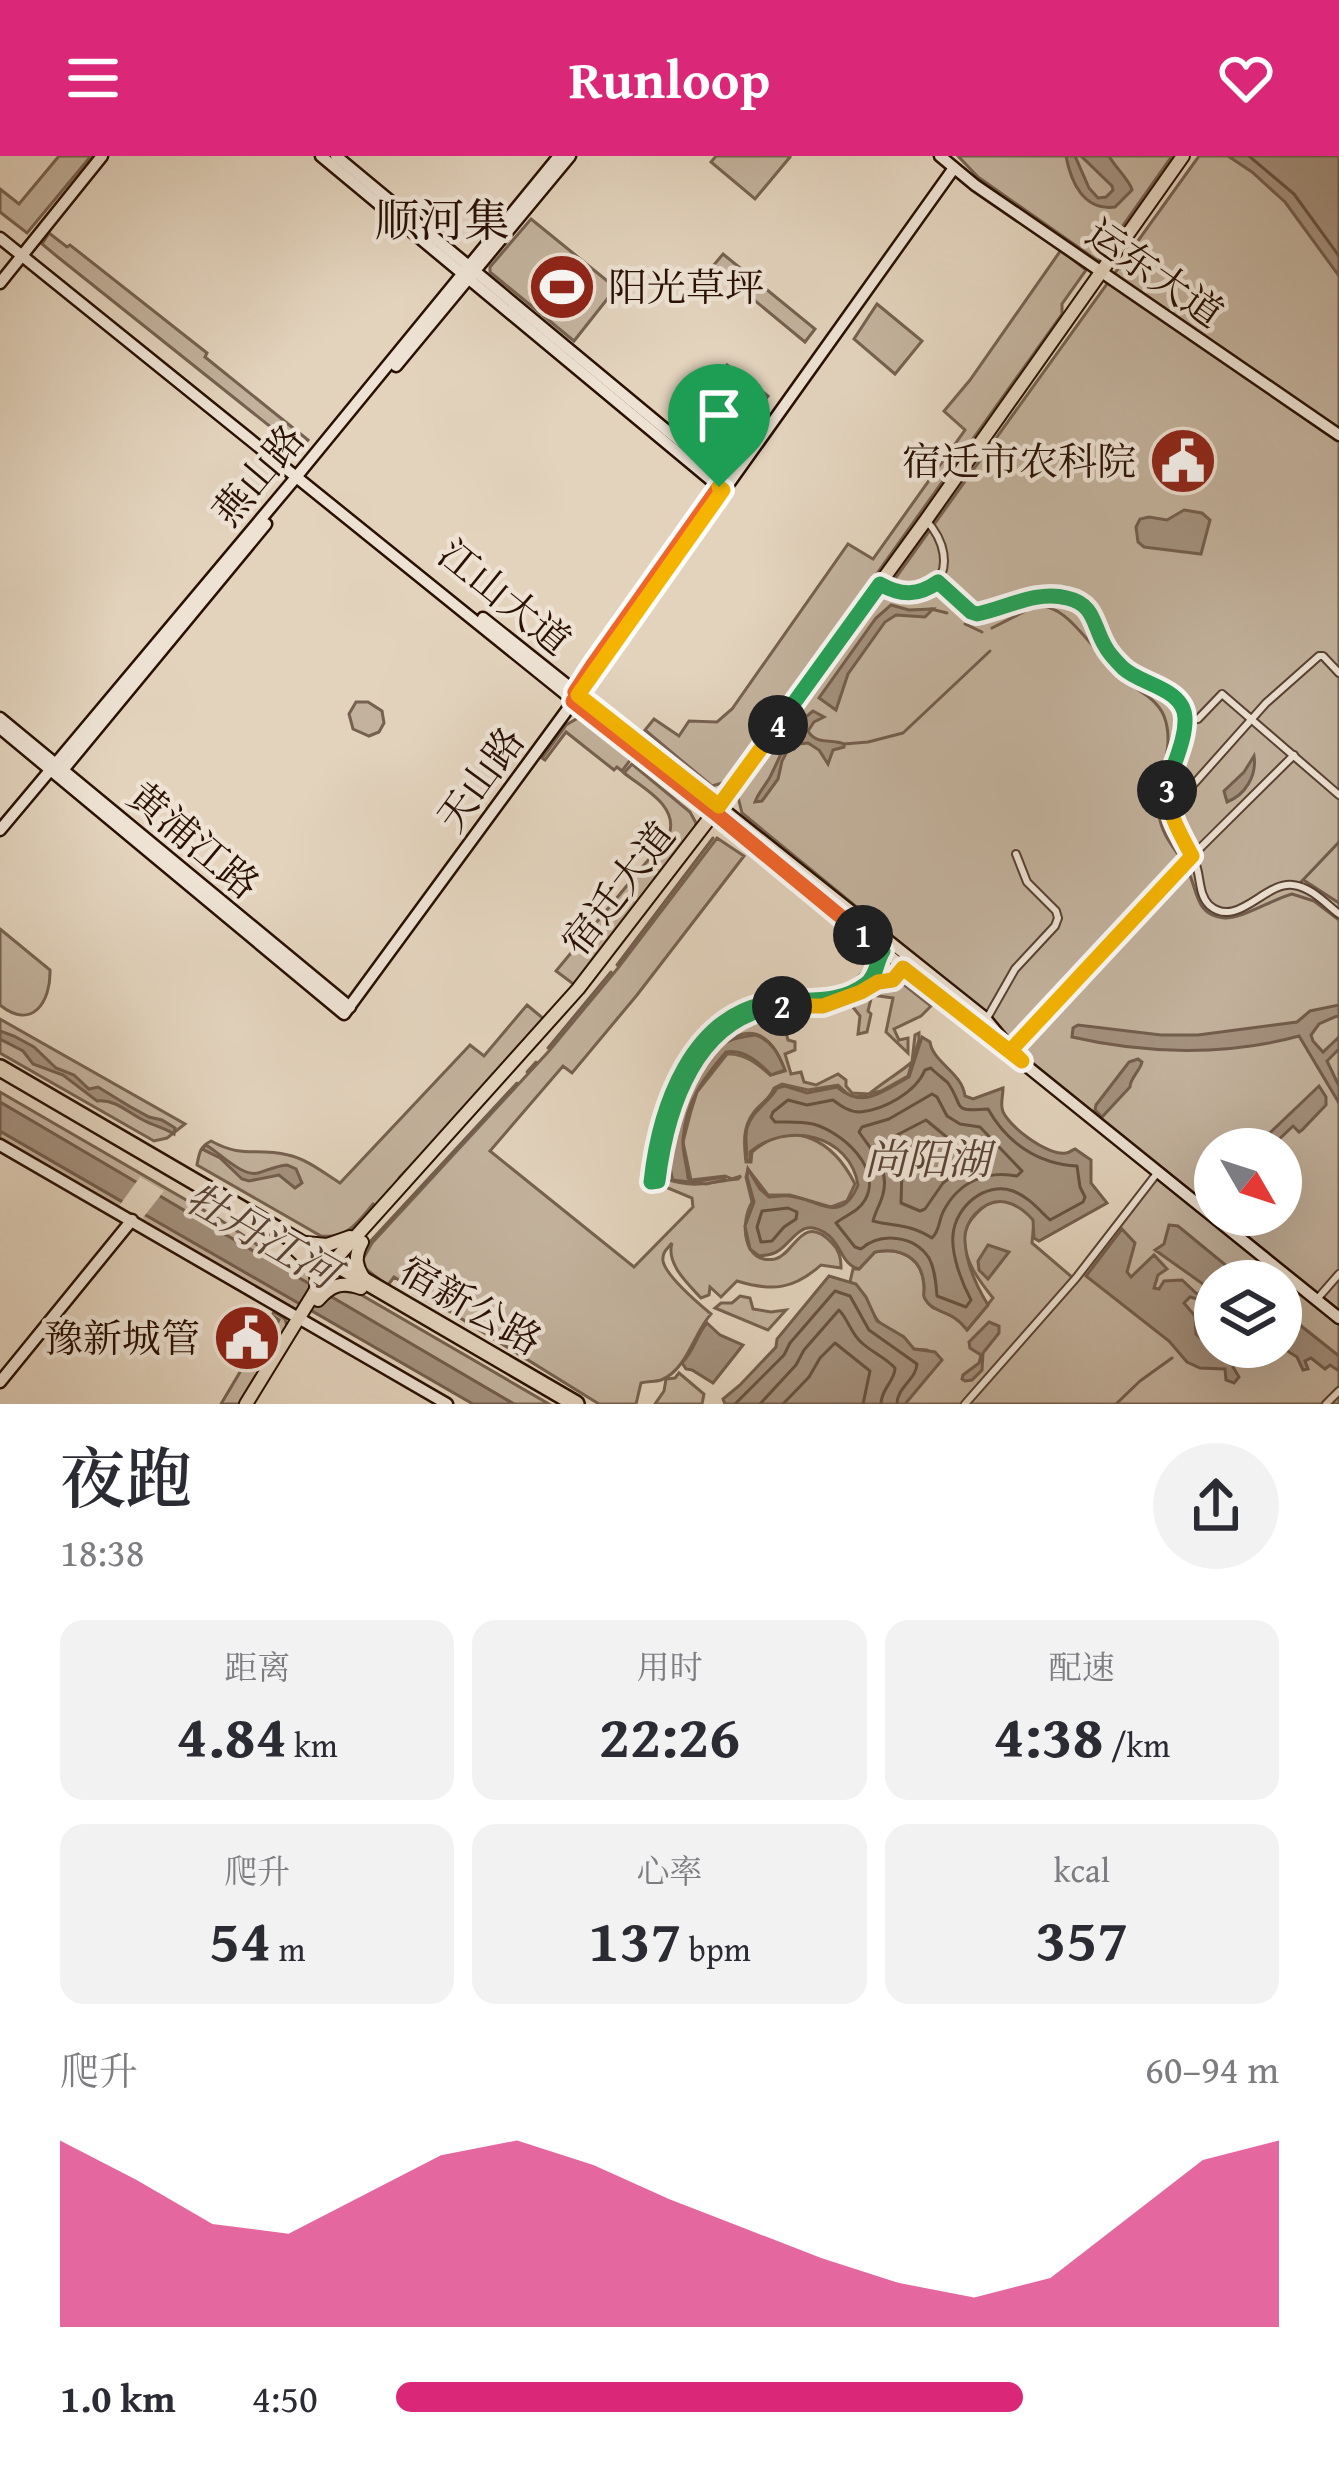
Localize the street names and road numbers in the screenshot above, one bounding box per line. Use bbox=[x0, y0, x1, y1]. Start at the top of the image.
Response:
street label: 运东大道 bbox=[1075, 205, 1236, 341]
street label: 燕山路 bbox=[198, 412, 317, 538]
street label: 江山大道 bbox=[427, 525, 584, 668]
street label: 天山路 bbox=[422, 715, 537, 843]
street label: 黄浦江路 bbox=[116, 768, 272, 912]
street label: 宿迁大道 bbox=[547, 809, 688, 967]
street label: 宿新公路 bbox=[389, 1241, 553, 1368]

